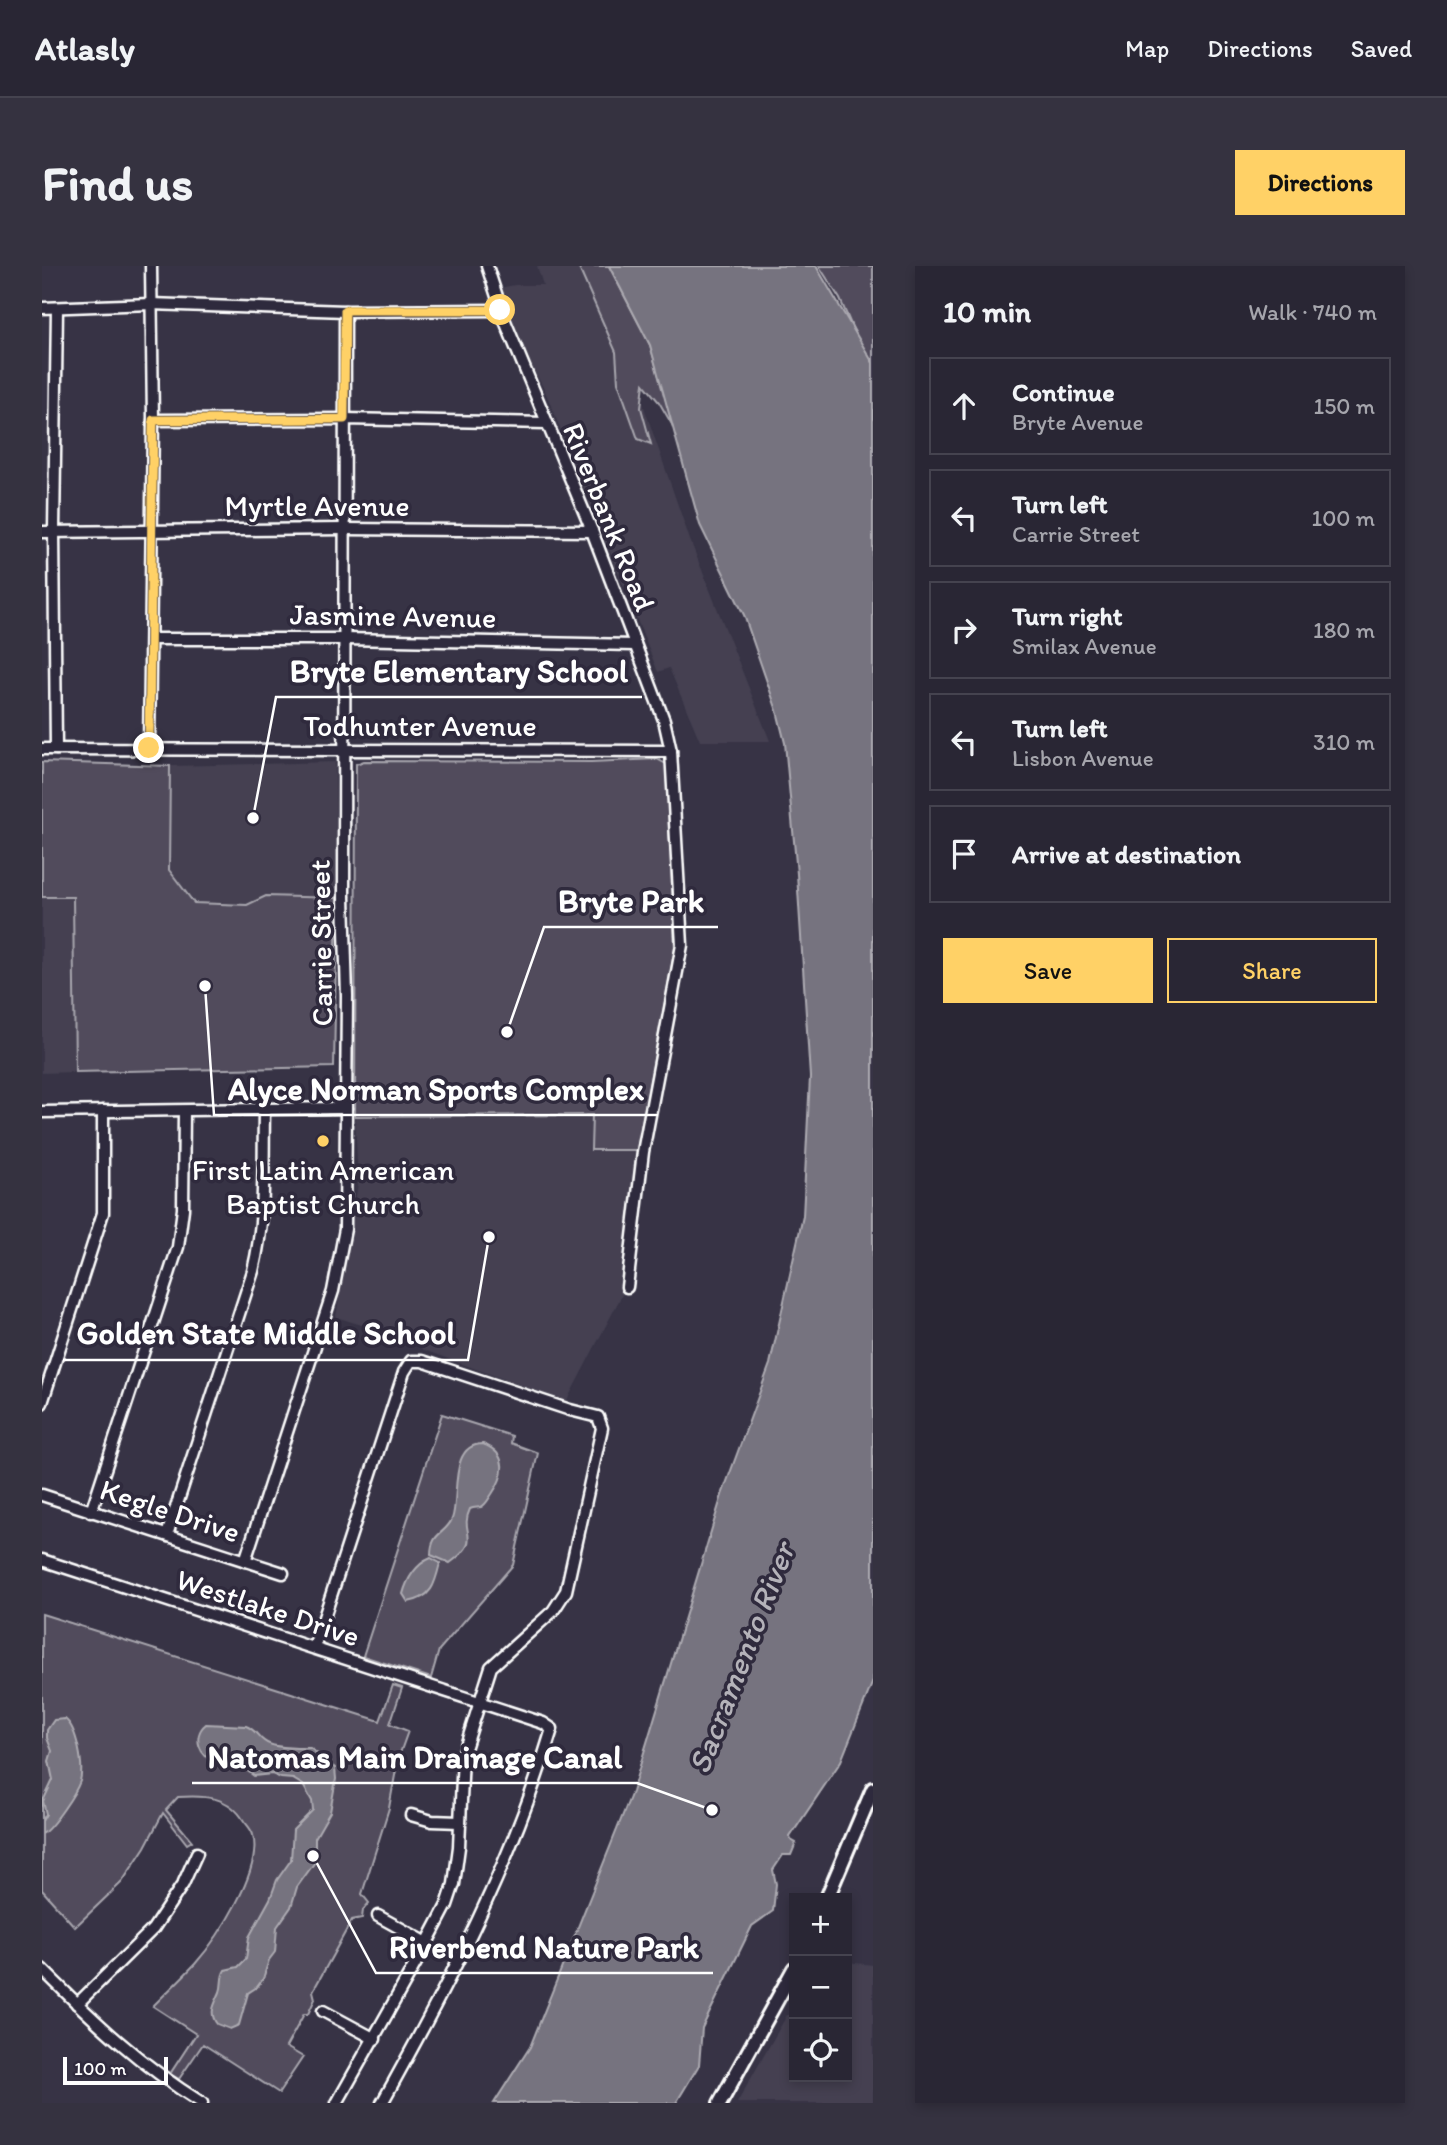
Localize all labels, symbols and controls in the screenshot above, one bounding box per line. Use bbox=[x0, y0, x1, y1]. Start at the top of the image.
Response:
text: Atlasly bbox=[35, 29, 135, 68]
text: Map bbox=[1125, 34, 1169, 63]
text: Directions bbox=[1207, 34, 1313, 63]
text: Saved bbox=[1351, 34, 1412, 63]
button: Directions bbox=[1235, 150, 1405, 215]
text: Find us bbox=[42, 153, 193, 212]
text: 10 min bbox=[943, 293, 1031, 330]
route start bbox=[484, 294, 515, 325]
text: Walk · 740 m bbox=[1248, 298, 1377, 326]
text: Continue bbox=[1012, 376, 1115, 408]
icon: ahead bbox=[945, 387, 983, 425]
text: 150 m bbox=[1314, 392, 1375, 420]
text: Bryte Avenue bbox=[1012, 408, 1144, 436]
street label: Riverbank Road bbox=[555, 417, 664, 616]
street label: Myrtle Avenue bbox=[224, 487, 410, 524]
text: Turn left bbox=[1012, 488, 1108, 520]
icon: left bbox=[945, 499, 983, 537]
text: 100 m bbox=[1311, 504, 1375, 532]
text: Carrie Street bbox=[1012, 520, 1140, 548]
street label: Jasmine Avenue bbox=[289, 595, 497, 636]
text: Turn right bbox=[1012, 600, 1123, 632]
icon: right bbox=[945, 611, 983, 649]
text: 180 m bbox=[1313, 616, 1375, 644]
text: Smilax Avenue bbox=[1012, 632, 1157, 660]
callout: Bryte Elementary School bbox=[276, 644, 642, 697]
text: Bryte Elementary School bbox=[290, 652, 629, 690]
street label: Todhunter Avenue bbox=[303, 707, 537, 744]
text: Turn left bbox=[1012, 712, 1108, 744]
icon: left bbox=[945, 723, 983, 761]
text: 310 m bbox=[1313, 728, 1375, 756]
route end bbox=[133, 732, 164, 763]
text: Lisbon Avenue bbox=[1012, 744, 1154, 772]
icon: arrive bbox=[945, 835, 983, 873]
text: Arrive at destination bbox=[1012, 838, 1241, 870]
street label: Carrie Street bbox=[301, 859, 340, 1027]
callout: Bryte Park bbox=[544, 874, 718, 927]
text: Bryte Park bbox=[558, 882, 704, 920]
button: Save bbox=[943, 938, 1153, 1003]
button: Share bbox=[1167, 938, 1377, 1003]
callout: Alyce Norman Sports Complex bbox=[214, 1062, 658, 1115]
text: Alyce Norman Sports Complex bbox=[227, 1070, 645, 1108]
marker: First Latin American Baptist Church bbox=[315, 1133, 331, 1149]
place label: First Latin American Baptist Church bbox=[192, 1151, 454, 1222]
callout: Golden State Middle School bbox=[63, 1307, 468, 1360]
text: Golden State Middle School bbox=[77, 1314, 456, 1352]
street label: Kegle Drive bbox=[96, 1471, 245, 1551]
water label: Sacramento River bbox=[680, 1534, 804, 1779]
street label: Westlake Drive bbox=[172, 1560, 364, 1655]
callout: Natomas Main Drainage Canal bbox=[192, 1730, 637, 1783]
text: Natomas Main Drainage Canal bbox=[208, 1738, 623, 1776]
map controls bbox=[789, 1893, 852, 2082]
button: + bbox=[789, 1893, 852, 1956]
callout: Riverbend Nature Park bbox=[376, 1920, 713, 1973]
text: Riverbend Nature Park bbox=[389, 1928, 699, 1966]
button: − bbox=[789, 1956, 852, 2019]
button: locate bbox=[789, 2019, 852, 2082]
scale bar bbox=[63, 2054, 168, 2086]
text: 100 m bbox=[74, 2057, 126, 2080]

